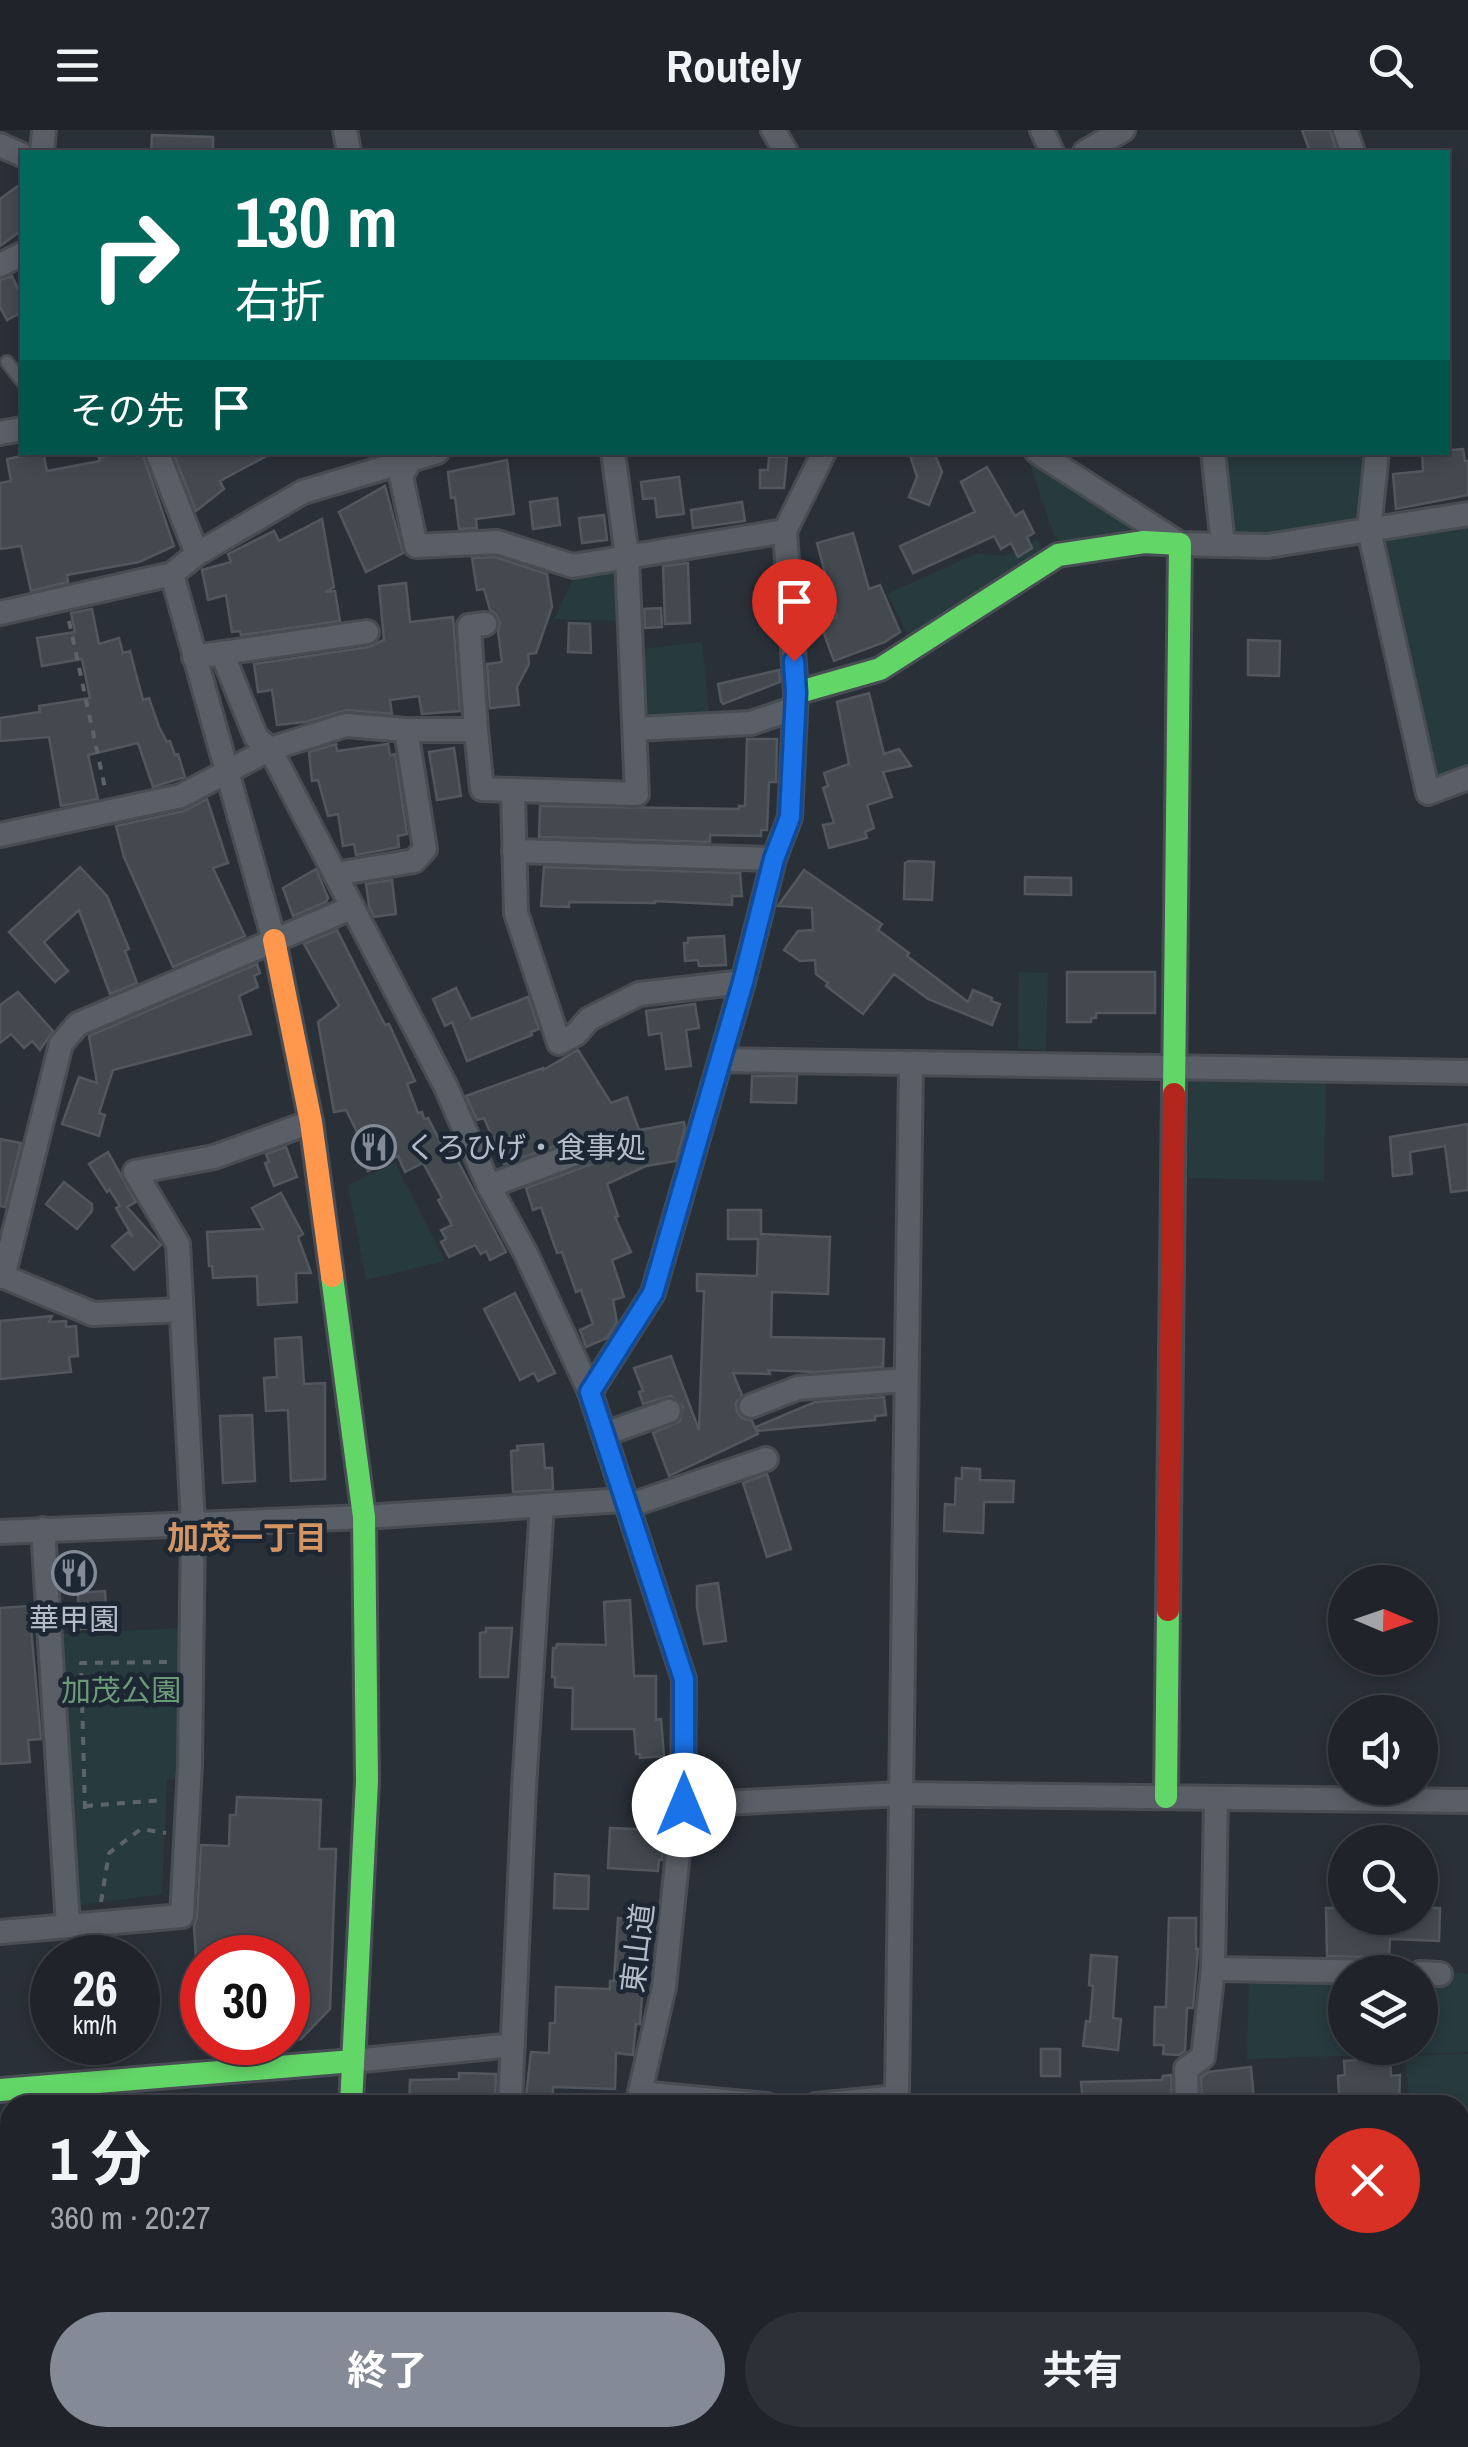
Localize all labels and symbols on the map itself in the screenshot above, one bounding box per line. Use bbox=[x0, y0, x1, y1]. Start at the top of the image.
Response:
pin bbox=[752, 559, 837, 662]
restaurant icon: くろひげ・食事処 bbox=[351, 1124, 397, 1170]
place label: くろひげ・食事処 bbox=[406, 1127, 646, 1167]
district label: 加茂一丁目 bbox=[167, 1516, 327, 1559]
restaurant icon: 華甲園 bbox=[51, 1550, 97, 1596]
north arrow bbox=[1328, 1565, 1438, 1675]
place label: 華甲園 bbox=[29, 1599, 119, 1639]
park label: 加茂公園 bbox=[61, 1670, 181, 1710]
position arrow bbox=[632, 1753, 736, 1857]
street label: 東山道 bbox=[612, 1901, 662, 1995]
speed limit sign: 30 bbox=[180, 1935, 310, 2065]

